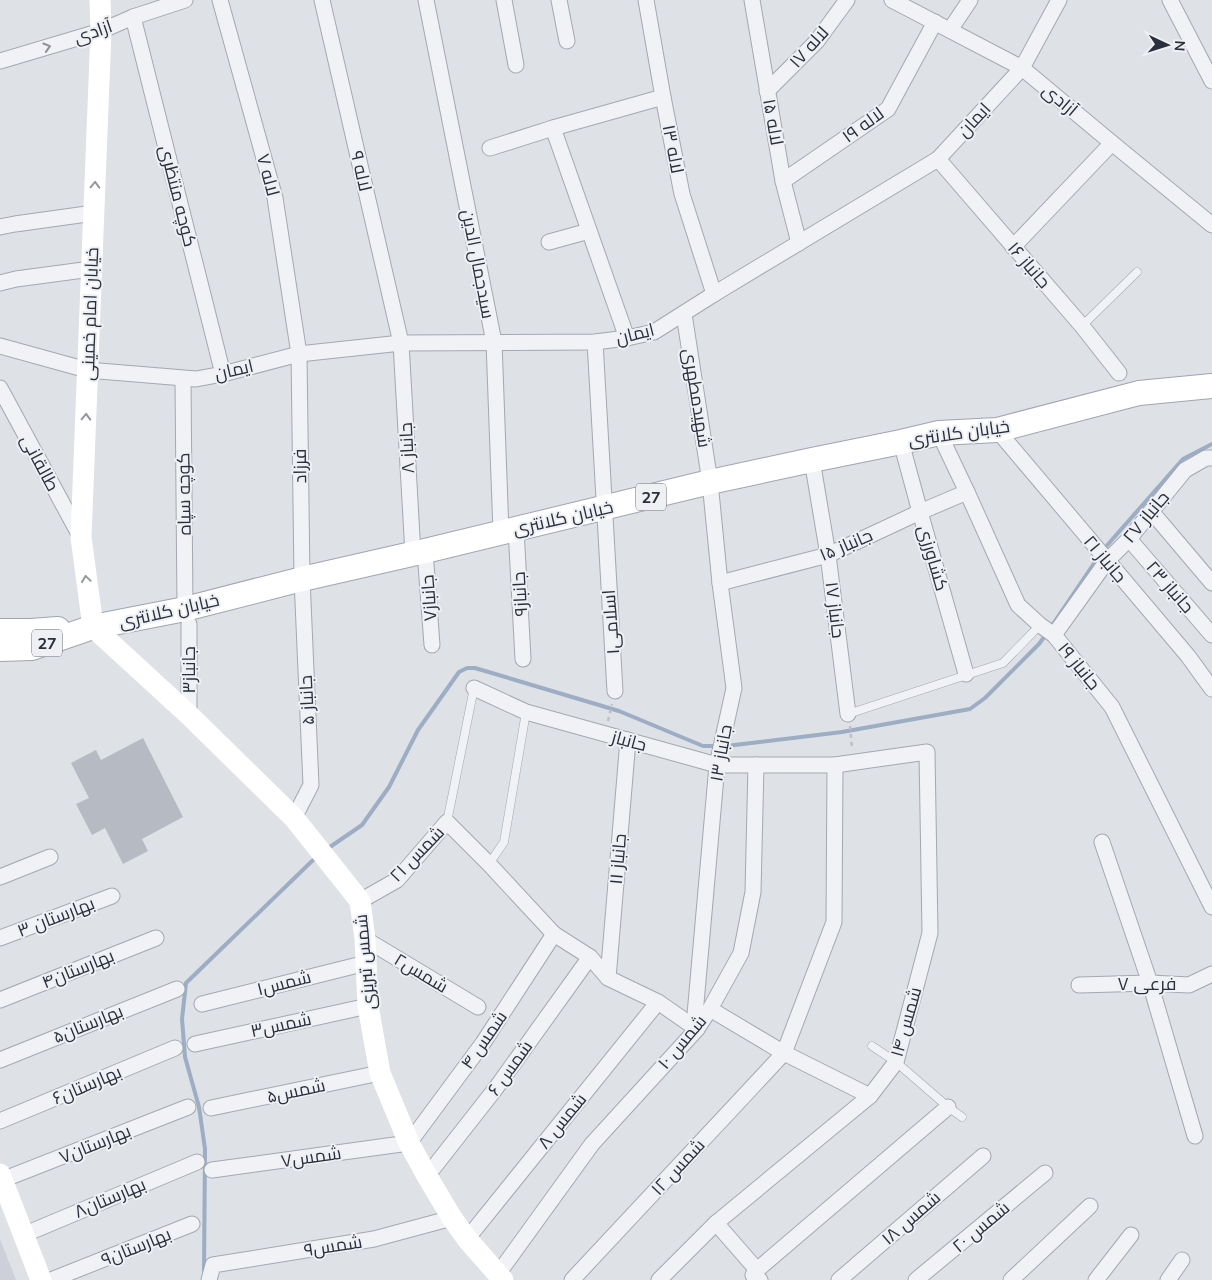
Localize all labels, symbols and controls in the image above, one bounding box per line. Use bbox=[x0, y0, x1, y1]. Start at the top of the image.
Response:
street label: آزادی bbox=[71, 14, 115, 49]
north arrow bbox=[1142, 20, 1192, 70]
street label: لاله ۱۷ bbox=[784, 21, 833, 72]
text: N bbox=[1171, 40, 1189, 52]
one-way arrow bbox=[42, 43, 50, 53]
street label: آزادی bbox=[1038, 78, 1083, 121]
street label: لاله ۱۵ bbox=[758, 97, 789, 147]
street label: ایمان bbox=[952, 98, 995, 142]
street label: لاله ۱۹ bbox=[837, 102, 888, 148]
street label: لاله ۱۳ bbox=[657, 122, 689, 175]
street label: کوچه منتظری bbox=[154, 143, 202, 249]
street label: لاله ۹ bbox=[346, 148, 377, 193]
street label: لاله ۷ bbox=[252, 151, 285, 199]
one-way arrow bbox=[89, 180, 100, 188]
street label: سیدجمال الدین bbox=[457, 207, 500, 320]
street label: جانباز ۱۶ bbox=[1003, 237, 1056, 293]
street label: خیابان امام خمینی bbox=[76, 247, 104, 381]
street label: ایمان bbox=[613, 318, 657, 349]
street label: شهیدمطهری bbox=[678, 347, 717, 449]
street label: ایمان bbox=[212, 354, 256, 385]
one-way arrow bbox=[80, 413, 91, 421]
street label: خیابان کلانتری bbox=[907, 414, 1011, 451]
street label: جانباز ۸ bbox=[394, 422, 419, 474]
street label: طالقانی bbox=[16, 430, 65, 495]
street label: فرزاد bbox=[288, 449, 311, 484]
street label: کوچه سپاه bbox=[171, 452, 197, 536]
road number: 27 bbox=[636, 484, 666, 511]
street label: جانباز ۲۷ bbox=[1117, 486, 1174, 547]
street label: خیابان کلانتری bbox=[510, 495, 615, 540]
street label: کشاورزی bbox=[913, 522, 954, 593]
street label: جانباز ۱۵ bbox=[816, 523, 876, 566]
street label: جانباز ۲۱ bbox=[1079, 530, 1132, 587]
street label: جانباز ۲۳ bbox=[1141, 556, 1199, 618]
street label: جانباز۹ bbox=[507, 571, 532, 617]
street label: جانباز۷ bbox=[415, 574, 442, 622]
one-way arrow bbox=[81, 575, 92, 583]
street label: جانباز ۱۷ bbox=[821, 580, 850, 640]
street label: خیابان کلانتری bbox=[116, 588, 221, 633]
street label: اسلامی۱ bbox=[597, 589, 624, 655]
road number: 27 bbox=[32, 630, 62, 656]
street label: جانباز ۱۹ bbox=[1053, 637, 1106, 694]
street label: جانباز۳ bbox=[177, 646, 200, 694]
street label: جانباز ۵ bbox=[294, 674, 319, 726]
street label: جانباز ۱۳ bbox=[704, 722, 737, 783]
street label: جانباز bbox=[608, 725, 649, 756]
street label: شمس ۲۱ bbox=[384, 821, 449, 887]
street label: جانباز ۱۱ bbox=[604, 832, 631, 885]
street label: بهارستان ۳ bbox=[14, 891, 98, 942]
street label: شمس تبریزی bbox=[349, 913, 380, 1011]
street label: بهارستان۴ bbox=[38, 944, 117, 993]
street label: شمس۲ bbox=[390, 948, 452, 998]
street label: شمس۱ bbox=[254, 965, 313, 1000]
street label: فرعی ۷ bbox=[1118, 972, 1176, 995]
street label: شمس ۱۴ bbox=[885, 984, 926, 1059]
street label: بهارستان۵ bbox=[49, 999, 126, 1048]
street label: شمس ۴ bbox=[455, 1006, 512, 1073]
street label: شمس۳ bbox=[248, 1007, 313, 1042]
street label: شمس ۱۰ bbox=[652, 1010, 711, 1074]
street label: شمس ۶ bbox=[482, 1036, 537, 1100]
street label: بهارستان۶ bbox=[49, 1060, 125, 1109]
street label: شمس۵ bbox=[264, 1073, 327, 1108]
street label: شمس ۸ bbox=[532, 1088, 591, 1153]
street label: بهارستان۷ bbox=[56, 1119, 134, 1168]
street label: شمس ۱۲ bbox=[646, 1133, 710, 1200]
street label: شمس۷ bbox=[279, 1141, 343, 1172]
street label: بهارستان۸ bbox=[71, 1172, 149, 1223]
street label: شمس ۱۸ bbox=[876, 1186, 945, 1250]
street label: شمس ۲۰ bbox=[947, 1196, 1014, 1257]
street label: بهارستان۹ bbox=[97, 1222, 174, 1271]
street label: شمس۹ bbox=[302, 1230, 364, 1261]

